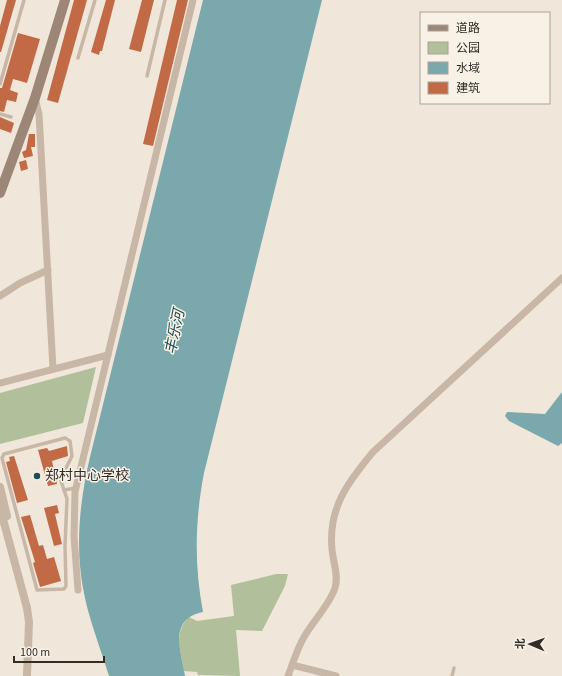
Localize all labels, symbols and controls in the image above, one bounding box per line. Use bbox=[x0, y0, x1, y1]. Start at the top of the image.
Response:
legend bbox=[420, 12, 550, 104]
text: 道路 bbox=[456, 20, 480, 37]
text: 公园 bbox=[456, 40, 480, 57]
text: 水域 bbox=[456, 60, 480, 77]
text: 建筑 bbox=[456, 80, 480, 97]
water label: 丰乐河 bbox=[160, 305, 191, 356]
place label: 郑村中心学校 bbox=[45, 466, 129, 486]
marker: 郑村中心学校 bbox=[32, 471, 42, 481]
north arrow bbox=[510, 624, 550, 664]
scale bar bbox=[14, 638, 104, 664]
text: 北 bbox=[513, 638, 528, 649]
text: 100 m bbox=[20, 644, 50, 661]

